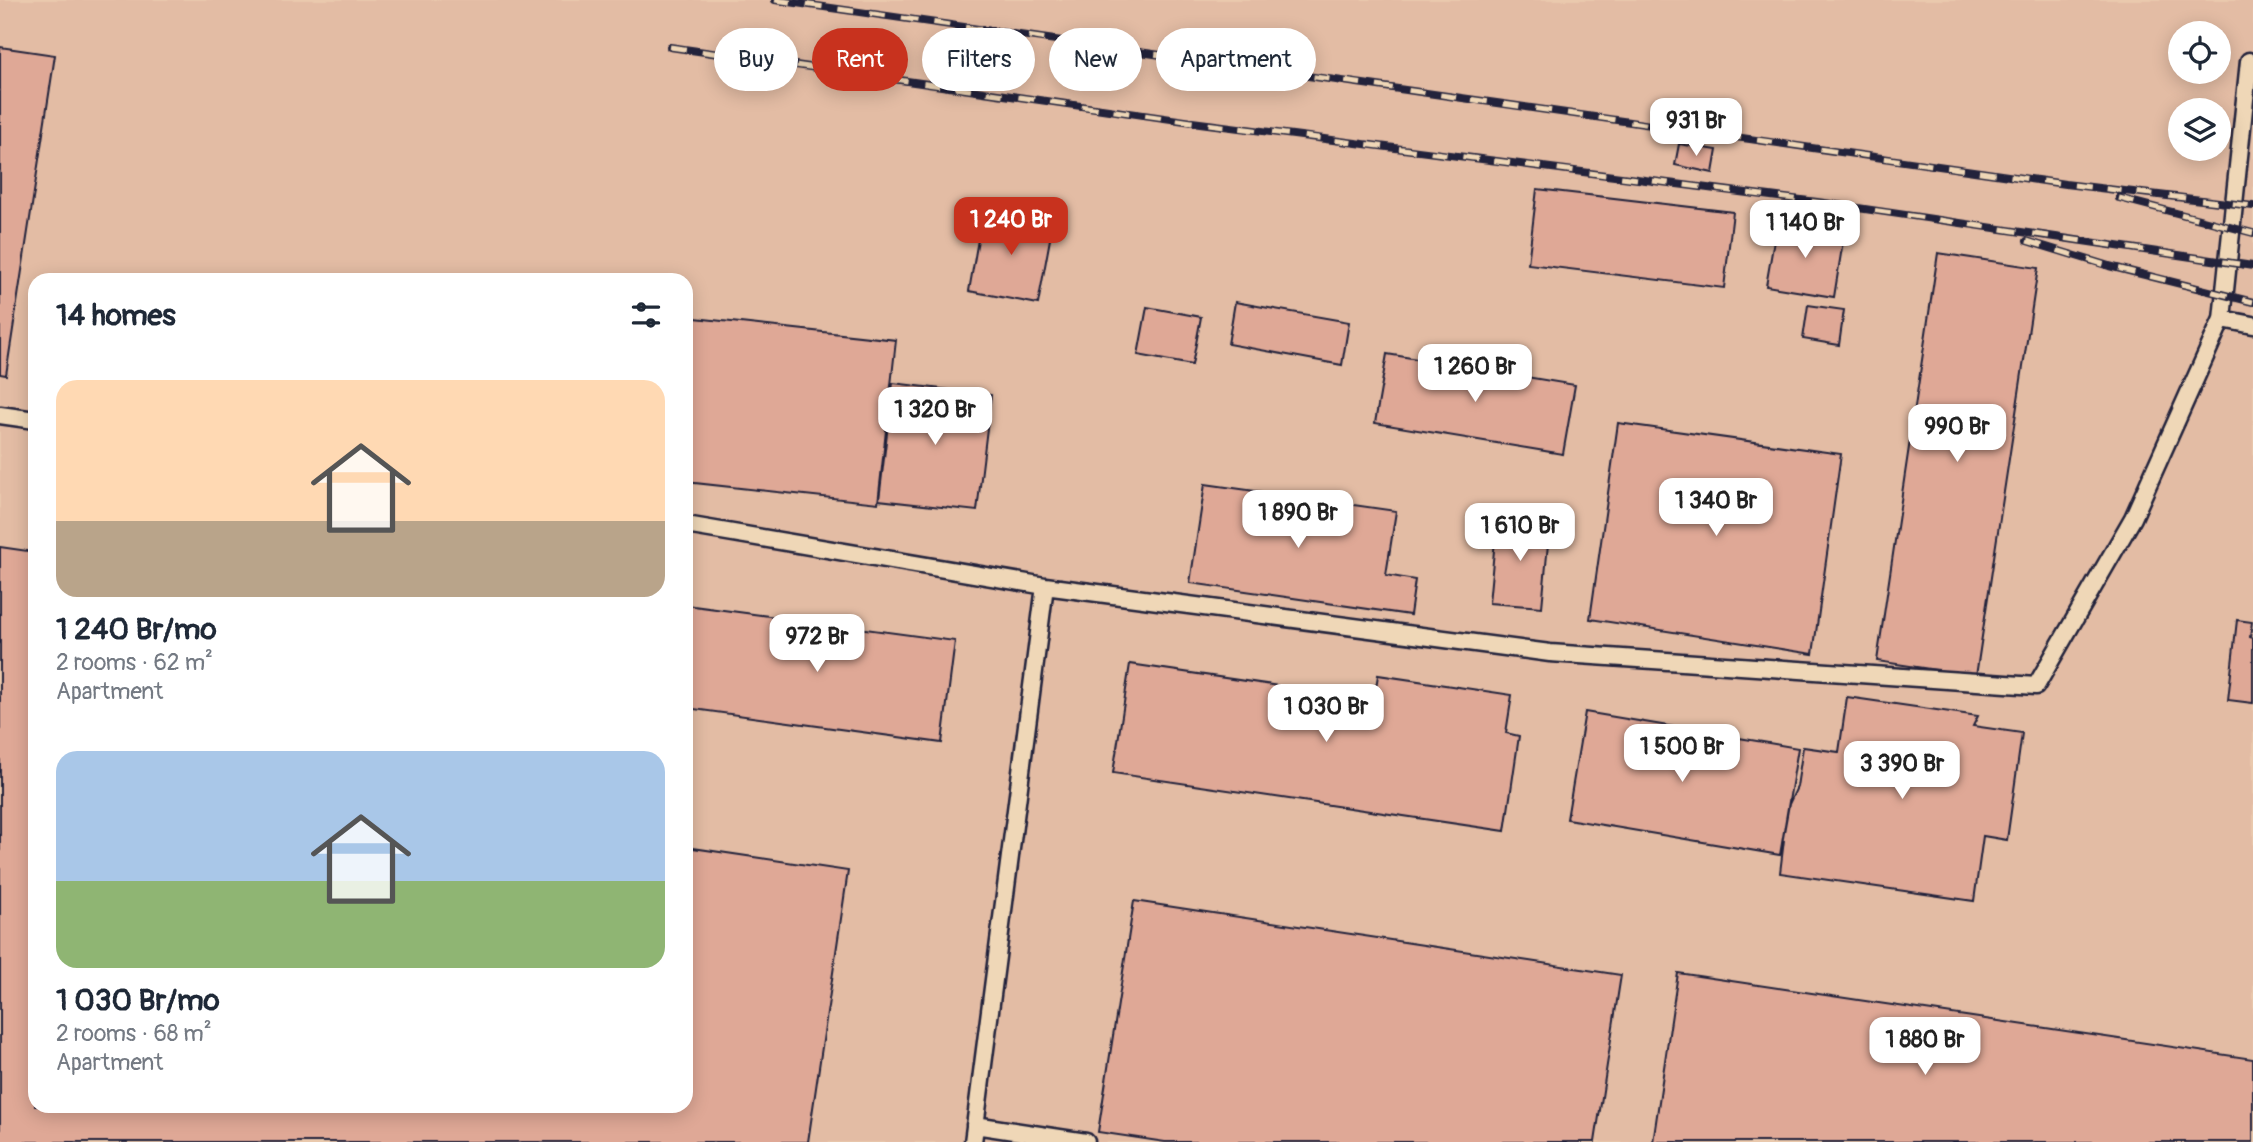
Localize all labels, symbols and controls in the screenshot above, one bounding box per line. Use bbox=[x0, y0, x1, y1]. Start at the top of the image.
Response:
map controls bbox=[2168, 21, 2231, 161]
button: locate bbox=[2168, 21, 2231, 84]
chip: Buy bbox=[714, 28, 798, 91]
chip: Rent bbox=[812, 28, 908, 91]
chip: Filters bbox=[922, 28, 1035, 91]
chip: New bbox=[1049, 28, 1142, 91]
chip: Apartment bbox=[1156, 28, 1316, 91]
button: layers bbox=[2168, 98, 2231, 161]
pin: 931 Br bbox=[1639, 99, 1753, 158]
text: 931 Br bbox=[1666, 106, 1726, 135]
pin: 1 240 Br bbox=[939, 198, 1083, 257]
pin: 1 140 Br bbox=[1733, 201, 1877, 260]
text: 1 240 Br bbox=[970, 205, 1052, 234]
text: 1 140 Br bbox=[1766, 208, 1844, 237]
icon: filters bbox=[627, 296, 665, 334]
text: 14 homes bbox=[56, 297, 176, 334]
pin: 1 260 Br bbox=[1403, 344, 1547, 404]
text: 1 260 Br bbox=[1434, 352, 1516, 381]
pin: 1 320 Br bbox=[863, 388, 1007, 447]
text: 1 320 Br bbox=[894, 395, 976, 424]
pin: 990 Br bbox=[1900, 405, 2014, 464]
text: 990 Br bbox=[1924, 412, 1990, 441]
icon: home bbox=[298, 425, 424, 551]
pin: 1 340 Br bbox=[1644, 478, 1788, 538]
text: 1 340 Br bbox=[1675, 486, 1757, 515]
pin: 1 890 Br bbox=[1226, 490, 1370, 550]
text: 1 890 Br bbox=[1258, 498, 1338, 527]
pin: 1 610 Br bbox=[1448, 504, 1592, 563]
text: 1 610 Br bbox=[1481, 511, 1559, 540]
text: 1 240 Br/mo bbox=[56, 611, 217, 648]
pin: 972 Br bbox=[760, 614, 874, 674]
text: 972 Br bbox=[785, 622, 849, 651]
text: 2 rooms · 62 m² bbox=[56, 648, 213, 677]
text: Apartment bbox=[56, 677, 163, 706]
pin: 1 030 Br bbox=[1254, 684, 1398, 744]
text: 1 030 Br bbox=[1284, 692, 1368, 721]
pin: 1 500 Br bbox=[1610, 724, 1754, 784]
text: 1 500 Br bbox=[1640, 732, 1724, 761]
pin: 3 390 Br bbox=[1830, 742, 1974, 801]
text: 3 390 Br bbox=[1860, 749, 1944, 778]
icon: home bbox=[298, 796, 424, 922]
text: 1 030 Br/mo bbox=[56, 982, 220, 1019]
pin: 1 880 Br bbox=[1853, 1018, 1997, 1077]
text: 2 rooms · 68 m² bbox=[56, 1019, 212, 1048]
text: 1 880 Br bbox=[1885, 1025, 1965, 1054]
text: Apartment bbox=[56, 1048, 163, 1077]

